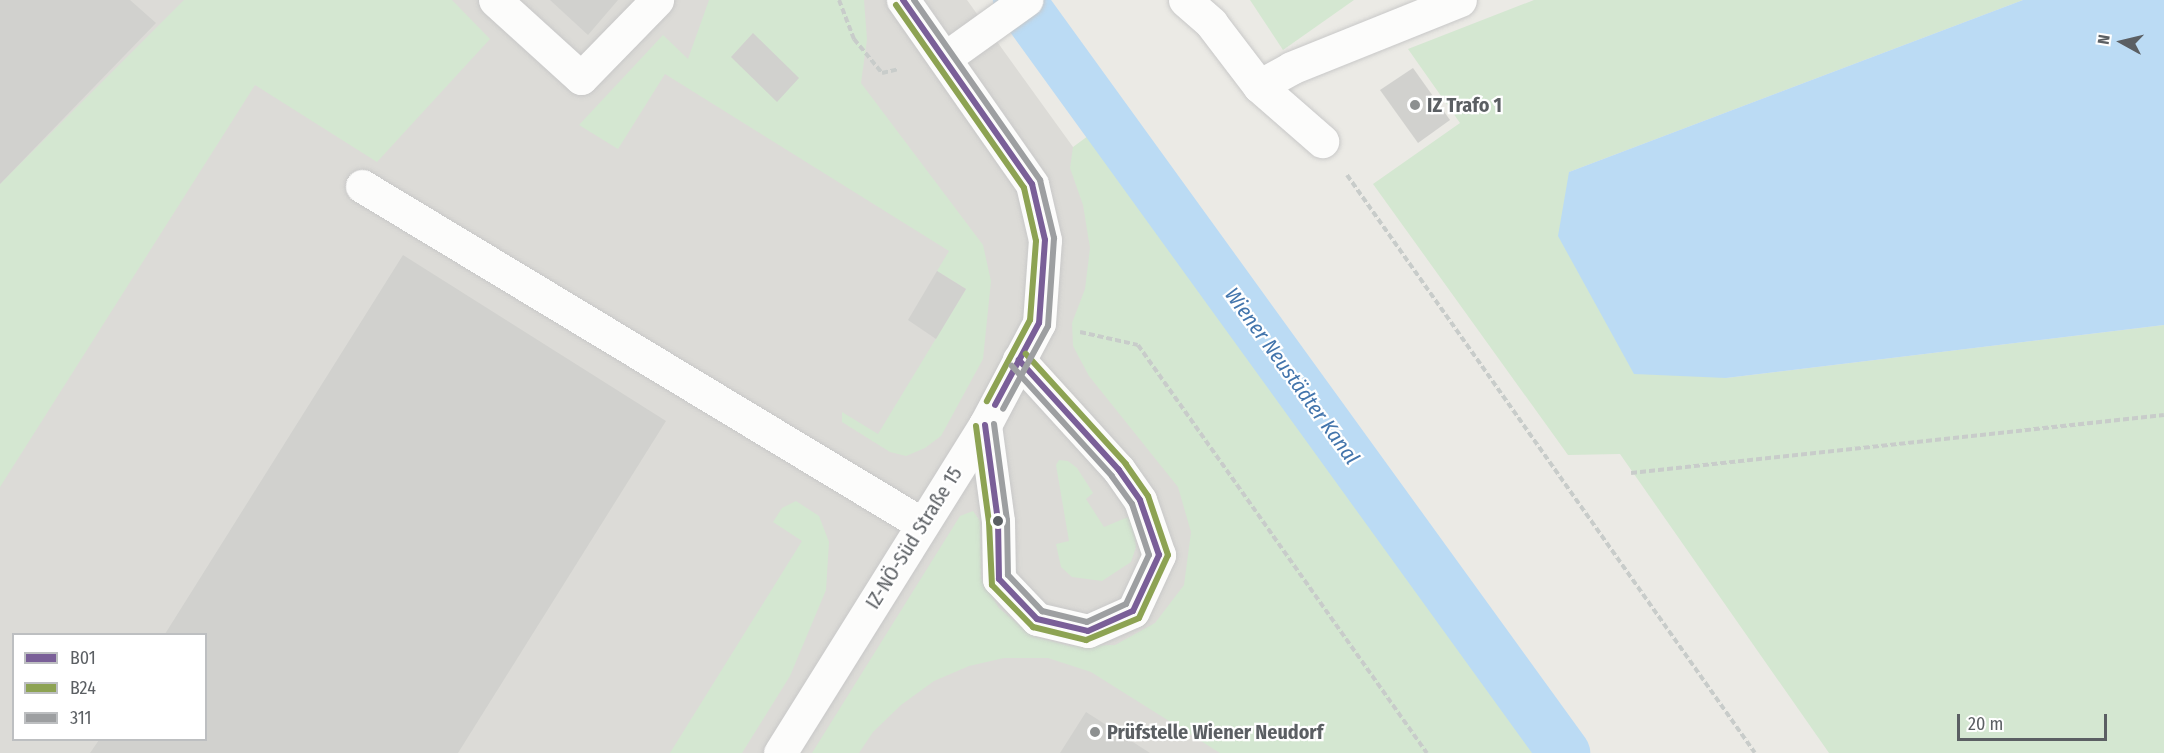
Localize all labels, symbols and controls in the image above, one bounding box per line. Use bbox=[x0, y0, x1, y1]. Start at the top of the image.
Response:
north arrow bbox=[2092, 12, 2152, 72]
text: N bbox=[2094, 33, 2114, 45]
place label: IZ Trafo 1 bbox=[1427, 93, 1502, 117]
marker: IZ Trafo 1 bbox=[1408, 98, 1422, 112]
water label: Wiener Neustädter Kanal bbox=[1219, 283, 1365, 469]
street label: IZ-NÖ-Süd Straße 15 bbox=[861, 463, 967, 613]
unlabelled marker bbox=[992, 515, 1004, 527]
legend bbox=[12, 633, 207, 741]
text: B01 bbox=[70, 647, 96, 669]
text: B24 bbox=[70, 677, 96, 699]
scale bar bbox=[1960, 702, 2110, 740]
text: 311 bbox=[70, 707, 91, 729]
text: 20 m bbox=[1968, 713, 2003, 735]
place label: Prüfstelle Wiener Neudorf bbox=[1107, 720, 1323, 744]
marker: Prüfstelle Wiener Neudorf bbox=[1088, 725, 1102, 739]

